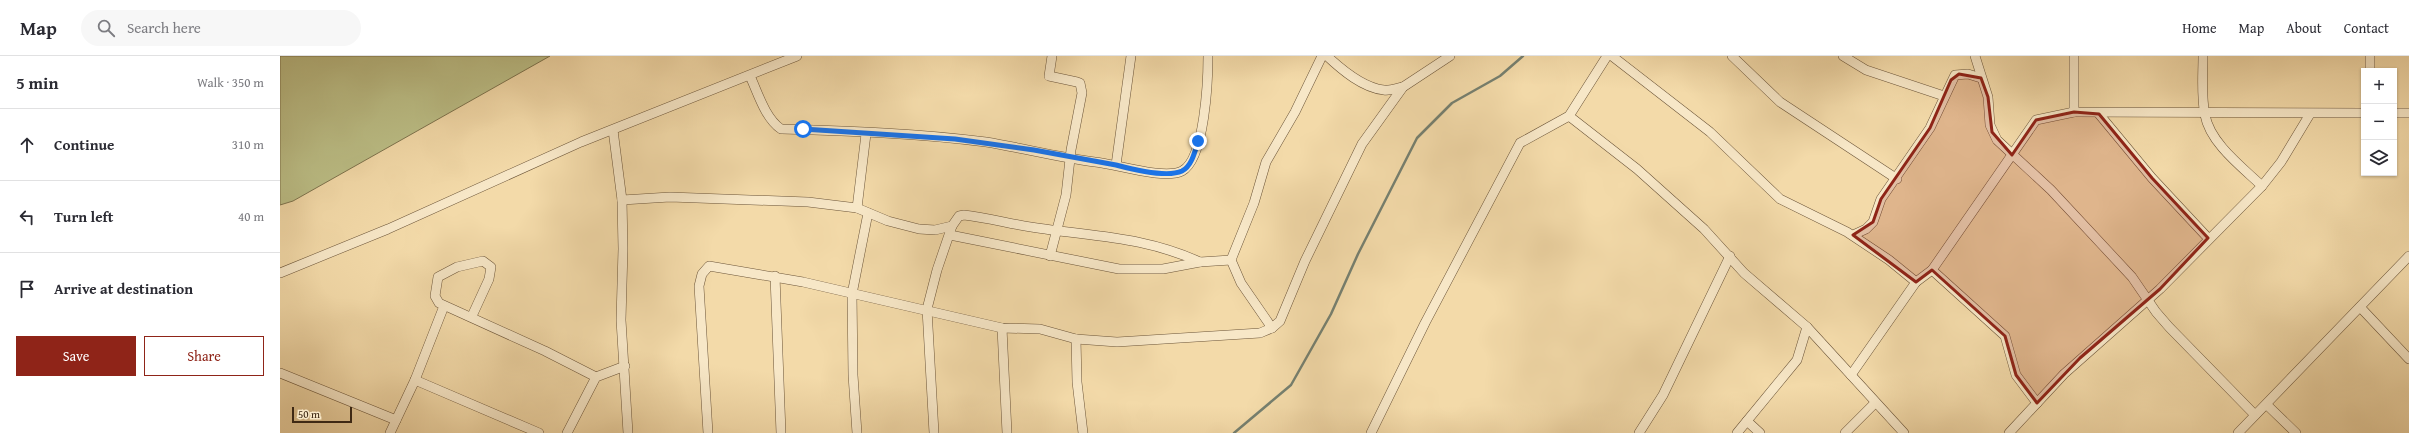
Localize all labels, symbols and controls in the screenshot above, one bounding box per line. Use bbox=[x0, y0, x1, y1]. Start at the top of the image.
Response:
search box bbox=[81, 10, 361, 46]
text: Map bbox=[20, 14, 57, 42]
icon: search bbox=[95, 17, 117, 39]
text: Search here bbox=[127, 17, 201, 38]
text: Home bbox=[2182, 18, 2217, 38]
text: Map bbox=[2239, 18, 2264, 38]
text: About bbox=[2286, 18, 2322, 38]
text: Contact bbox=[2344, 18, 2389, 38]
map controls bbox=[2361, 68, 2397, 176]
button: + bbox=[2361, 68, 2397, 104]
text: 5 min bbox=[16, 70, 58, 95]
text: Walk · 350 m bbox=[197, 73, 264, 92]
button: − bbox=[2361, 104, 2397, 140]
route start bbox=[794, 120, 812, 138]
route end bbox=[1189, 132, 1207, 150]
icon: ahead bbox=[16, 134, 38, 156]
text: Continue bbox=[54, 134, 115, 155]
text: 310 m bbox=[232, 135, 264, 154]
button: layers bbox=[2361, 140, 2397, 176]
icon: left bbox=[16, 206, 38, 228]
text: Turn left bbox=[54, 206, 113, 227]
text: 40 m bbox=[238, 207, 264, 226]
icon: arrive bbox=[16, 278, 38, 300]
text: Arrive at destination bbox=[54, 278, 193, 299]
button: Save bbox=[16, 336, 136, 376]
button: Share bbox=[144, 336, 264, 376]
scale bar bbox=[292, 405, 352, 424]
text: 50 m bbox=[298, 406, 320, 422]

